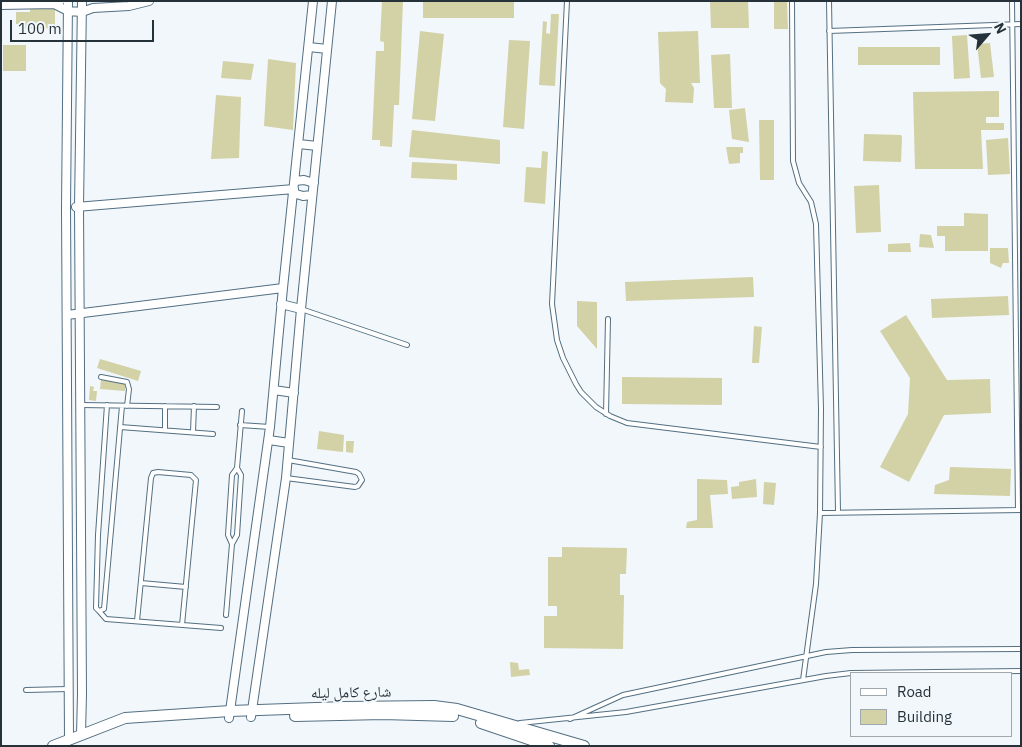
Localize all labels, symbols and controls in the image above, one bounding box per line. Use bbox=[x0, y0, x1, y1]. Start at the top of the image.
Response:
scale bar bbox=[12, 10, 156, 42]
north arrow bbox=[962, 10, 1012, 60]
text: 100 m bbox=[18, 19, 62, 38]
text: N bbox=[990, 20, 1011, 37]
legend bbox=[850, 672, 1012, 737]
text: Road bbox=[897, 682, 932, 701]
street label: شارع كامل ليله bbox=[311, 683, 391, 703]
text: Building bbox=[897, 707, 952, 726]

